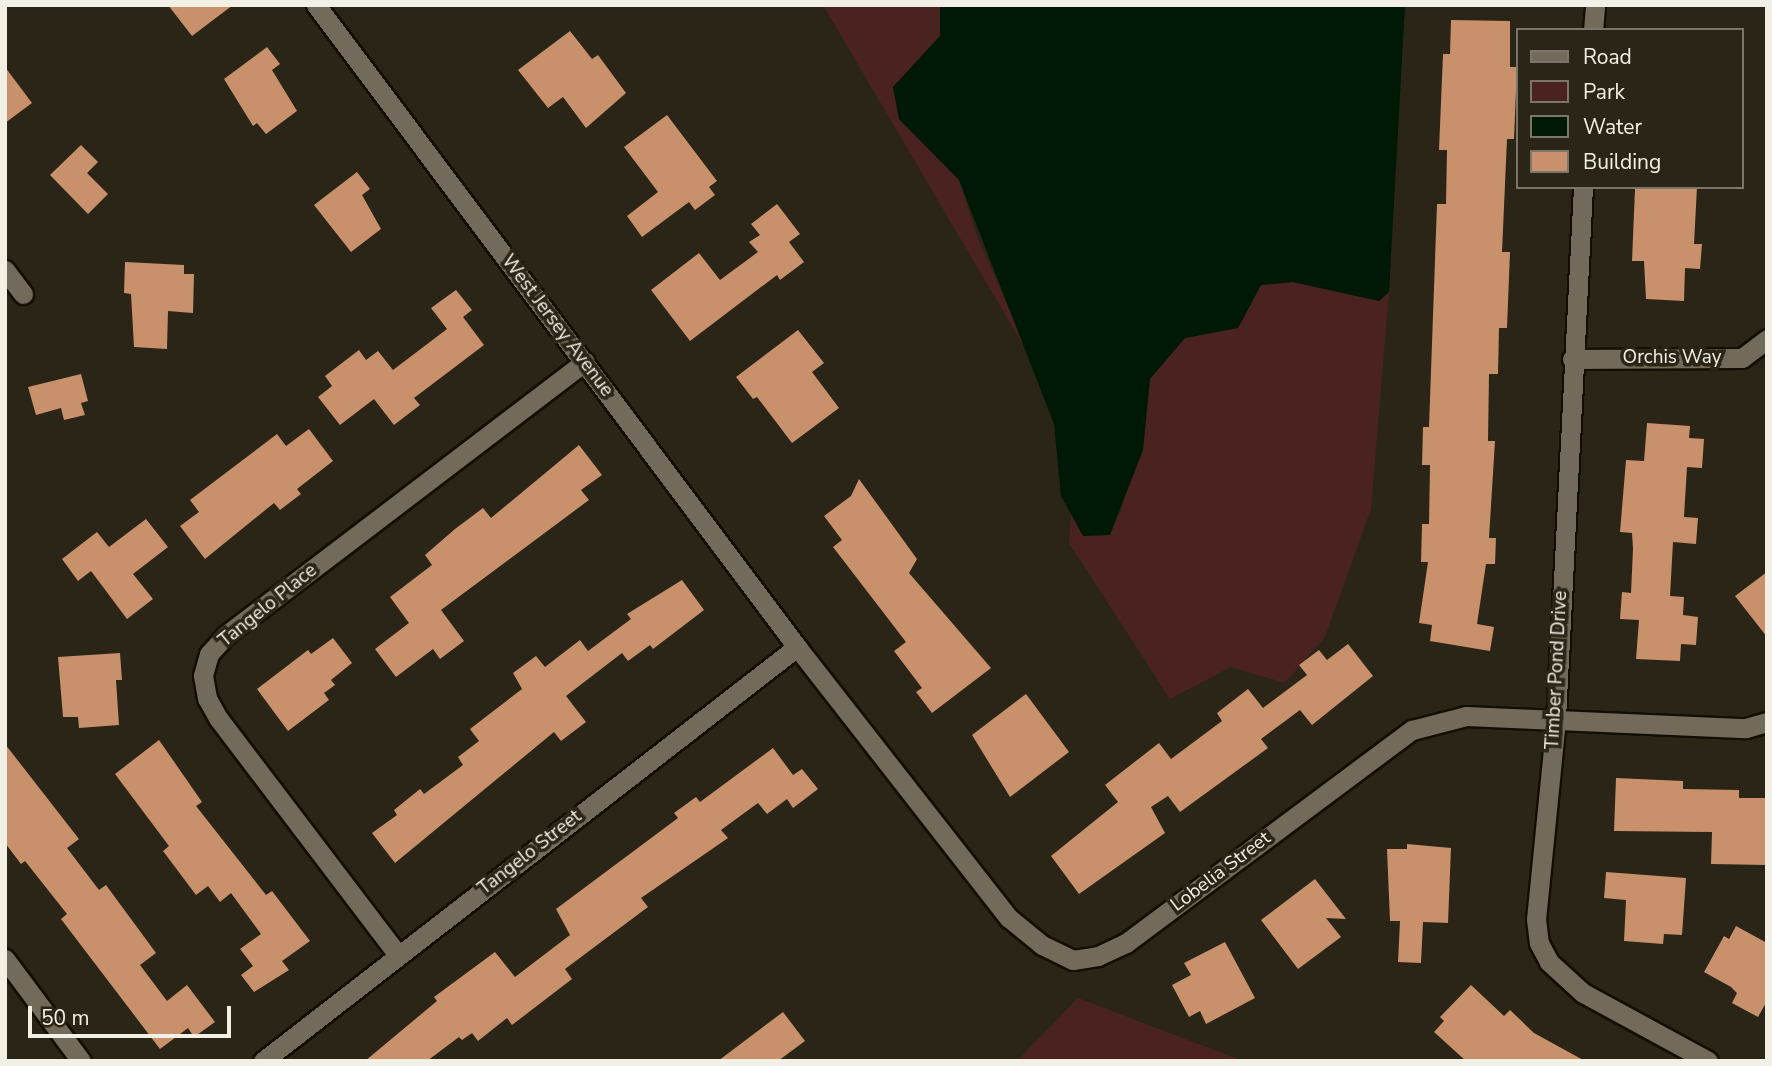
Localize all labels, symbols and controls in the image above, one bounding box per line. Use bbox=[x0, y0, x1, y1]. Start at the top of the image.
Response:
legend bbox=[1516, 28, 1744, 189]
text: Road bbox=[1583, 43, 1632, 71]
text: Park bbox=[1583, 78, 1625, 106]
text: Water bbox=[1583, 113, 1642, 141]
text: Building bbox=[1583, 148, 1661, 176]
street label: West Jersey Avenue bbox=[496, 250, 618, 402]
street label: Orchis Way bbox=[1623, 347, 1721, 369]
street label: Tangelo Place bbox=[214, 560, 322, 652]
street label: Timber Pond Drive bbox=[1541, 590, 1573, 750]
street label: Tangelo Street bbox=[474, 806, 586, 900]
street label: Lobelia Street bbox=[1167, 827, 1275, 917]
scale bar bbox=[32, 992, 234, 1036]
text: 50 m bbox=[41, 1004, 90, 1032]

